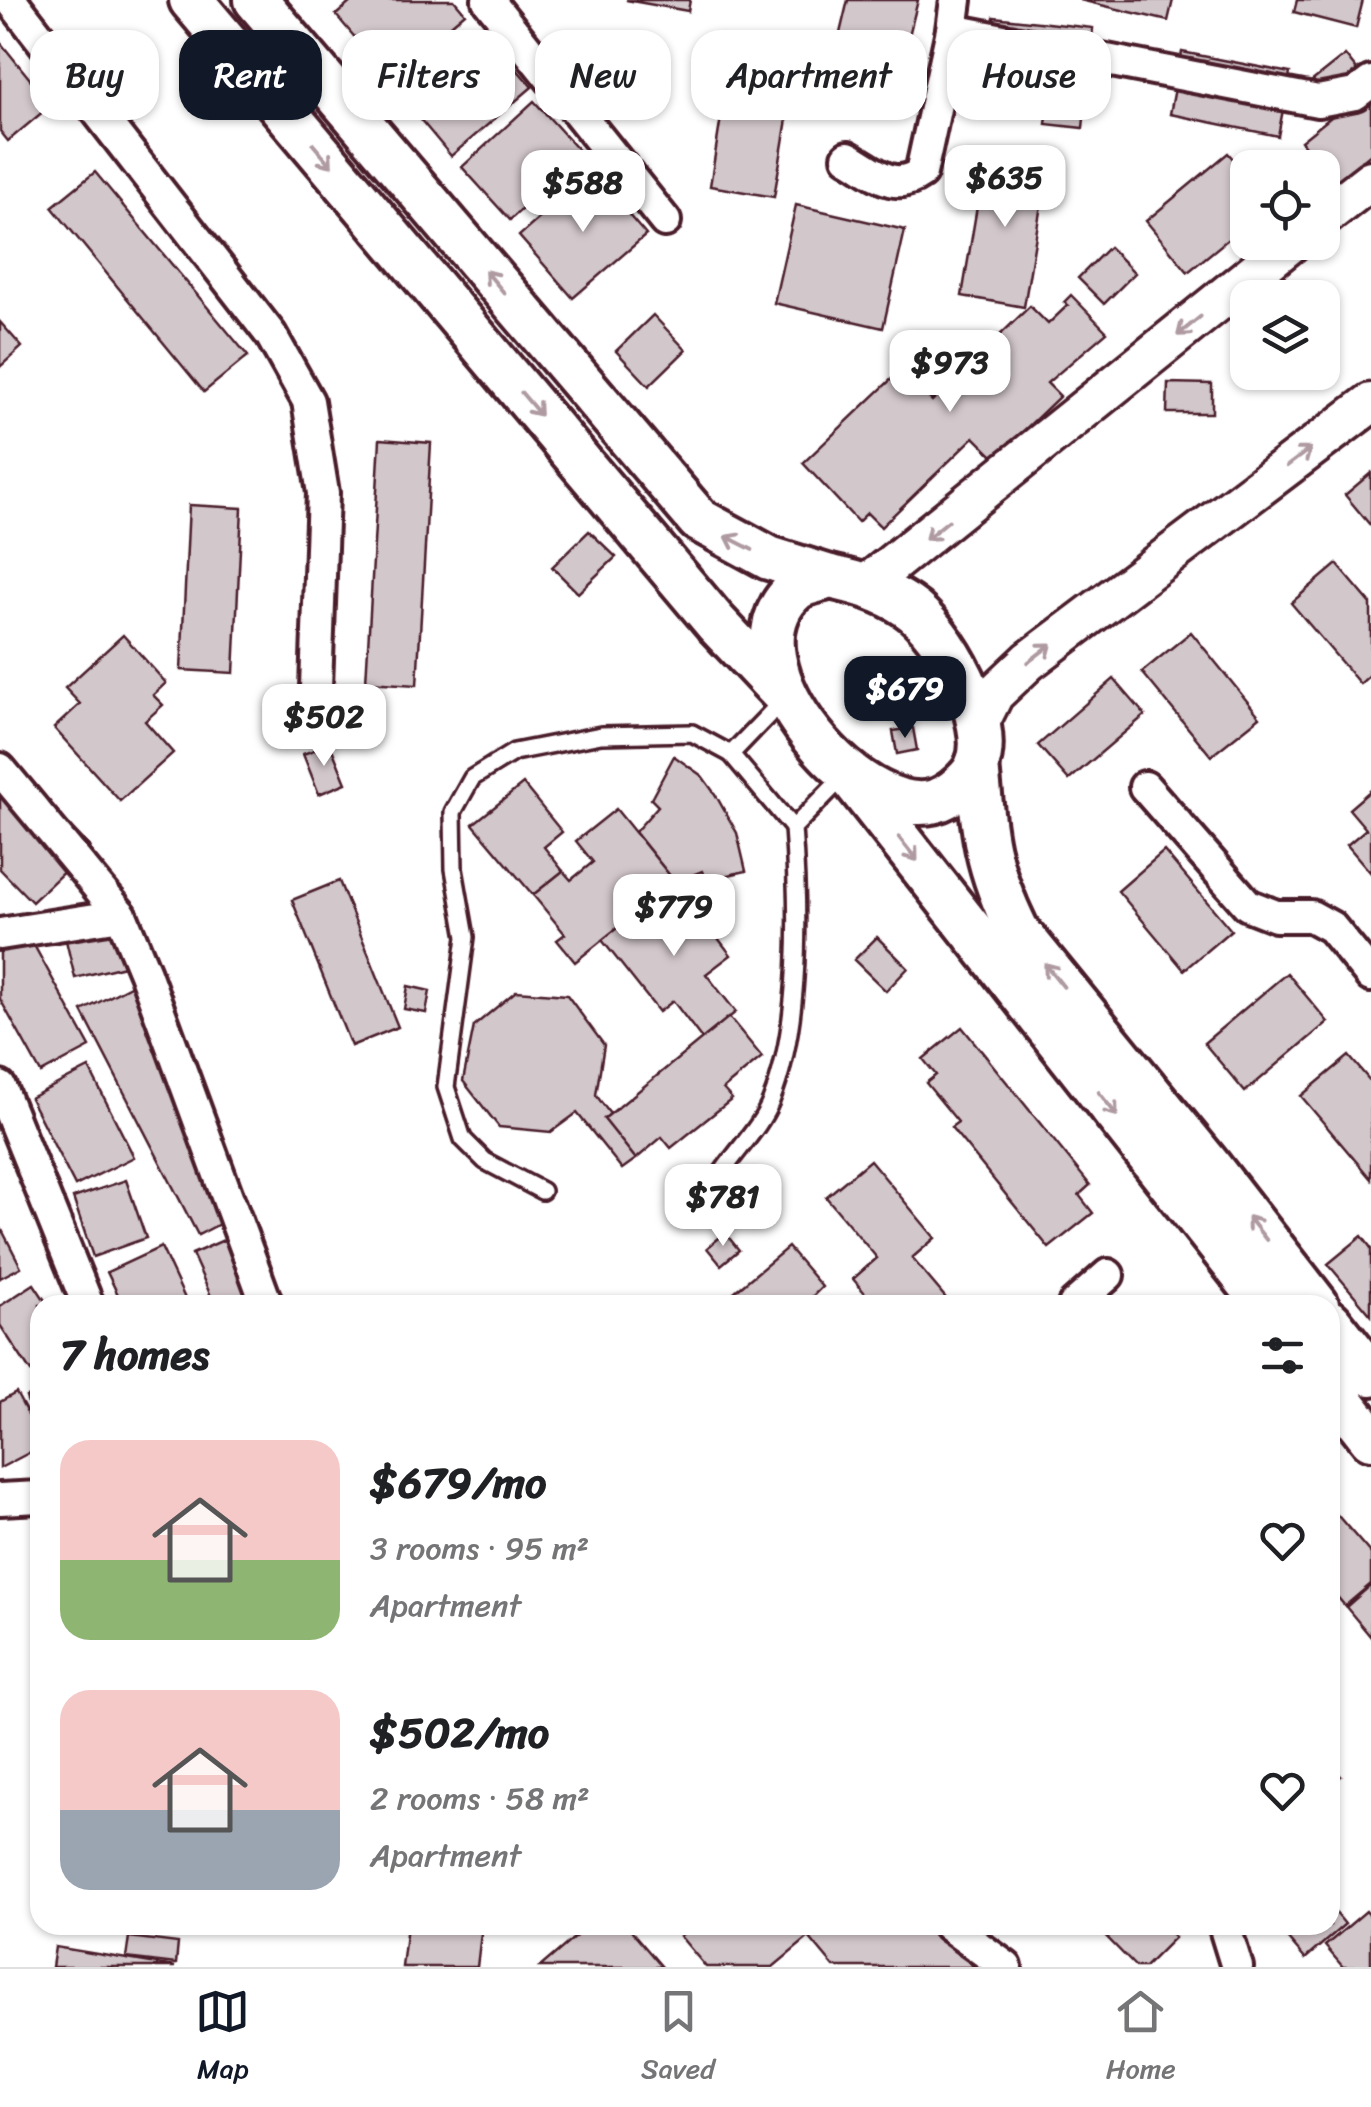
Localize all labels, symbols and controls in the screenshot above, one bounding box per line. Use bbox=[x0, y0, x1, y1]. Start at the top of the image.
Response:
chip: Buy bbox=[30, 30, 159, 120]
chip: Rent bbox=[179, 30, 322, 120]
chip: Filters bbox=[342, 30, 515, 120]
chip: New bbox=[535, 30, 671, 120]
chip: Apartment bbox=[691, 30, 927, 120]
chip: House bbox=[947, 30, 1111, 120]
one-way arrow bbox=[310, 142, 333, 167]
pin: $635 bbox=[946, 145, 1064, 230]
text: $635 bbox=[967, 149, 1043, 206]
pin: $588 bbox=[524, 150, 642, 235]
map controls bbox=[1230, 150, 1340, 390]
button: locate bbox=[1230, 150, 1340, 260]
text: $588 bbox=[543, 154, 623, 211]
one-way arrow bbox=[485, 269, 507, 295]
button: layers bbox=[1230, 280, 1340, 390]
one-way arrow bbox=[1177, 315, 1203, 337]
pin: $973 bbox=[891, 330, 1009, 415]
text: $973 bbox=[911, 334, 989, 391]
one-way arrow bbox=[520, 390, 542, 416]
one-way arrow bbox=[1285, 446, 1312, 467]
one-way arrow bbox=[924, 519, 950, 541]
one-way arrow bbox=[725, 533, 754, 552]
one-way arrow bbox=[1026, 643, 1053, 664]
pin: $679 bbox=[846, 656, 964, 741]
text: $679 bbox=[866, 660, 944, 717]
pin: $502 bbox=[265, 684, 383, 769]
text: $502 bbox=[284, 688, 364, 745]
one-way arrow bbox=[897, 835, 918, 862]
pin: $779 bbox=[615, 874, 733, 959]
text: $779 bbox=[635, 878, 713, 935]
one-way arrow bbox=[1043, 962, 1065, 988]
one-way arrow bbox=[1097, 1091, 1119, 1117]
pin: $781 bbox=[664, 1164, 782, 1249]
text: $781 bbox=[687, 1168, 759, 1225]
one-way arrow bbox=[1247, 1215, 1268, 1242]
text: 7 homes bbox=[60, 1318, 209, 1392]
icon: filters bbox=[1255, 1328, 1310, 1383]
text: $679/mo bbox=[370, 1446, 546, 1520]
icon: home bbox=[140, 1480, 260, 1600]
icon: heart bbox=[1255, 1513, 1310, 1568]
text: 3 rooms · 95 m² bbox=[370, 1520, 589, 1577]
text: Apartment bbox=[370, 1577, 521, 1634]
text: $502/mo bbox=[370, 1696, 549, 1770]
icon: home bbox=[140, 1730, 260, 1850]
icon: heart bbox=[1255, 1763, 1310, 1818]
text: 2 rooms · 58 m² bbox=[370, 1770, 590, 1827]
text: Apartment bbox=[370, 1827, 521, 1884]
tab: Map bbox=[195, 1984, 250, 2093]
tab: Saved bbox=[641, 1984, 715, 2093]
tab: Home bbox=[1106, 1984, 1176, 2093]

